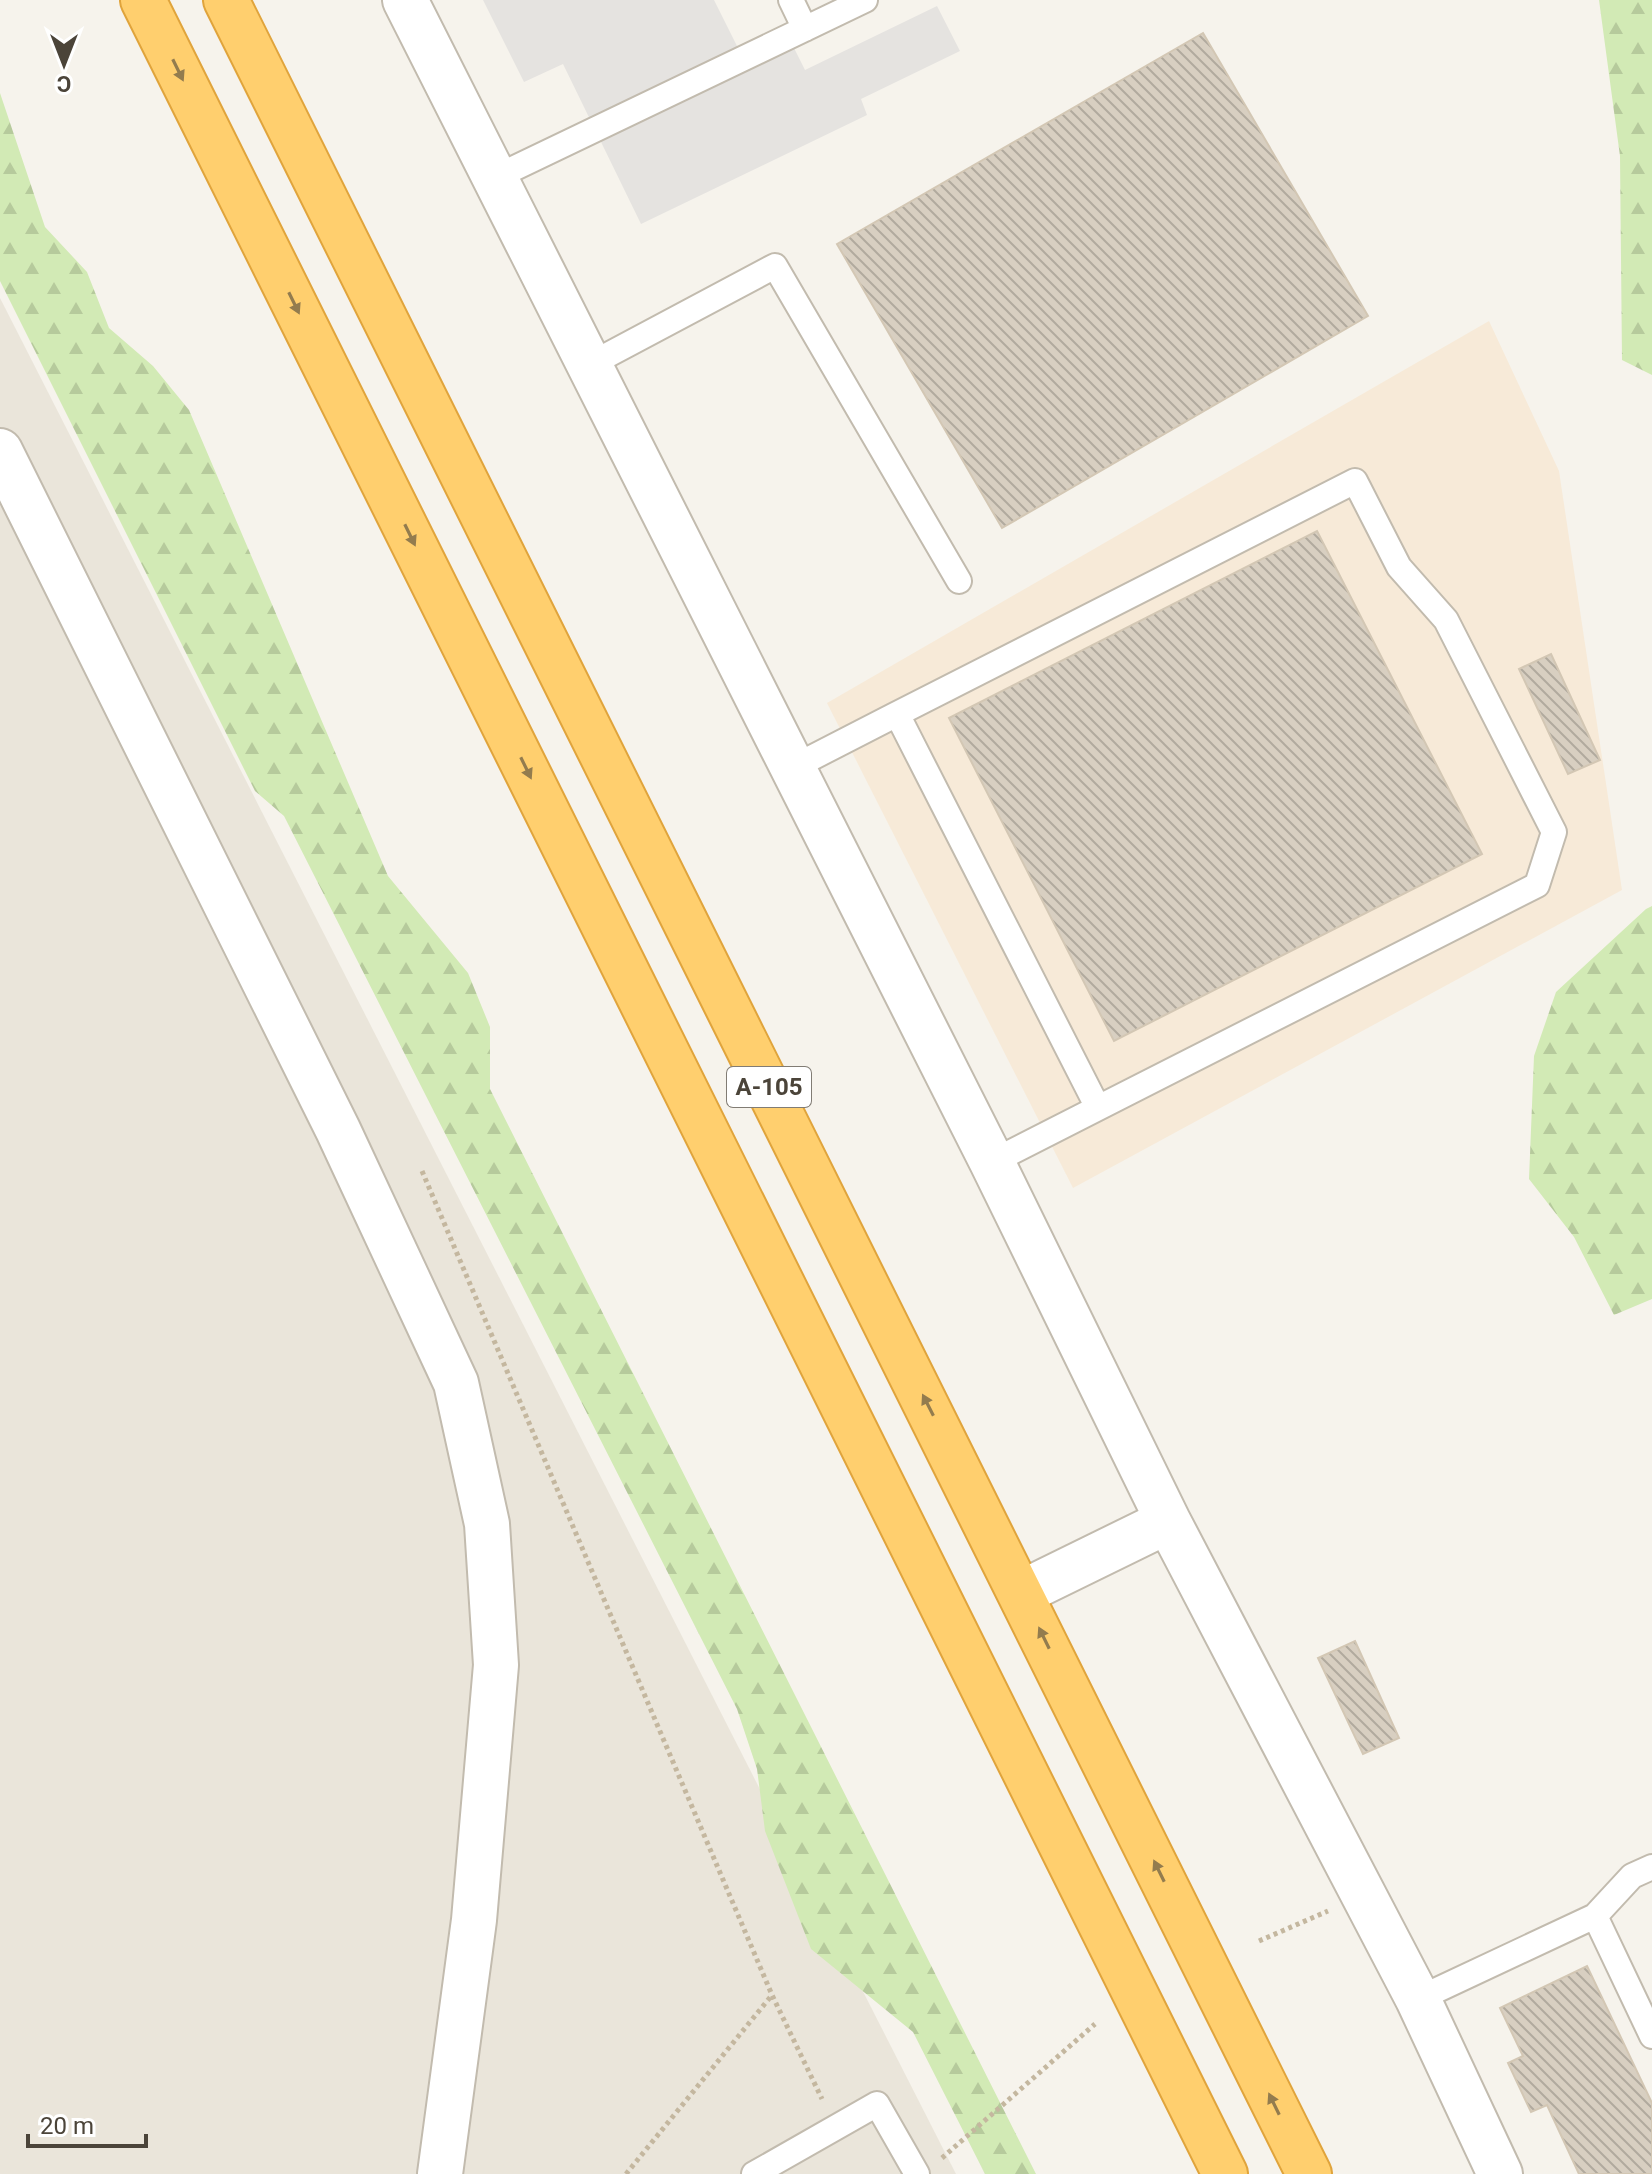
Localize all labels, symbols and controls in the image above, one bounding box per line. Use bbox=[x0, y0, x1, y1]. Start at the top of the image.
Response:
north arrow bbox=[24, 24, 104, 104]
one-way arrow bbox=[171, 58, 185, 81]
text: С bbox=[57, 71, 71, 96]
one-way arrow bbox=[287, 291, 301, 314]
one-way arrow bbox=[403, 524, 416, 547]
one-way arrow bbox=[519, 757, 532, 780]
road number: А-105 bbox=[727, 1067, 811, 1107]
one-way arrow bbox=[921, 1394, 934, 1417]
one-way arrow bbox=[1037, 1627, 1050, 1650]
one-way arrow bbox=[1152, 1859, 1166, 1883]
one-way arrow bbox=[1267, 2093, 1281, 2116]
scale bar bbox=[28, 2098, 146, 2148]
text: 20 m bbox=[40, 2112, 94, 2140]

